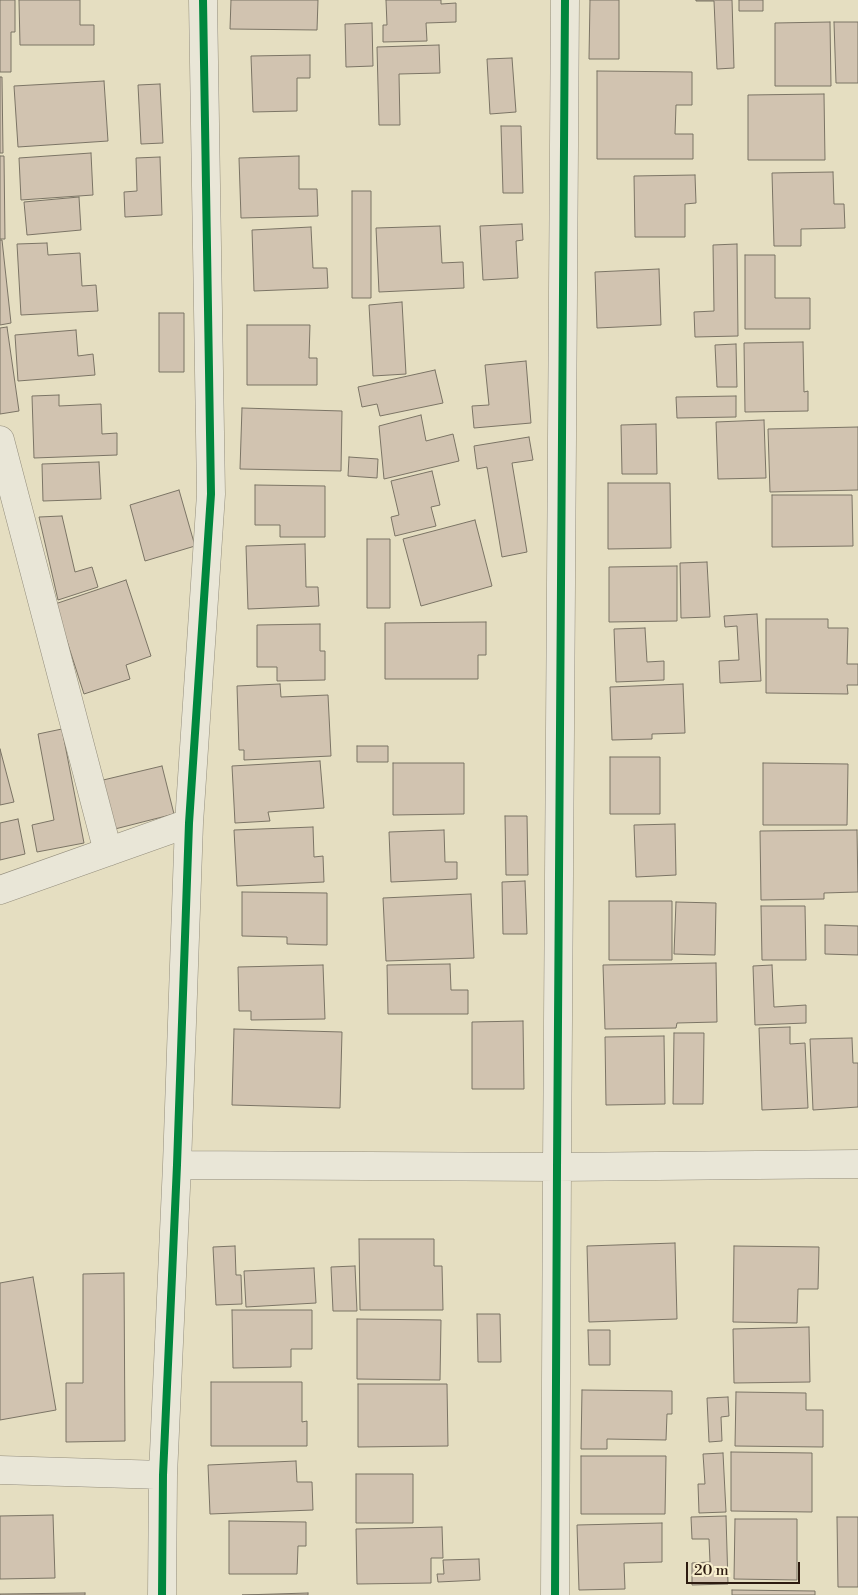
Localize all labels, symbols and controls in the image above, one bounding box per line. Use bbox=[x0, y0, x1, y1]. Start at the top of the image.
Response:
scale bar bbox=[688, 1552, 802, 1584]
text: 20 m bbox=[694, 1561, 729, 1580]

